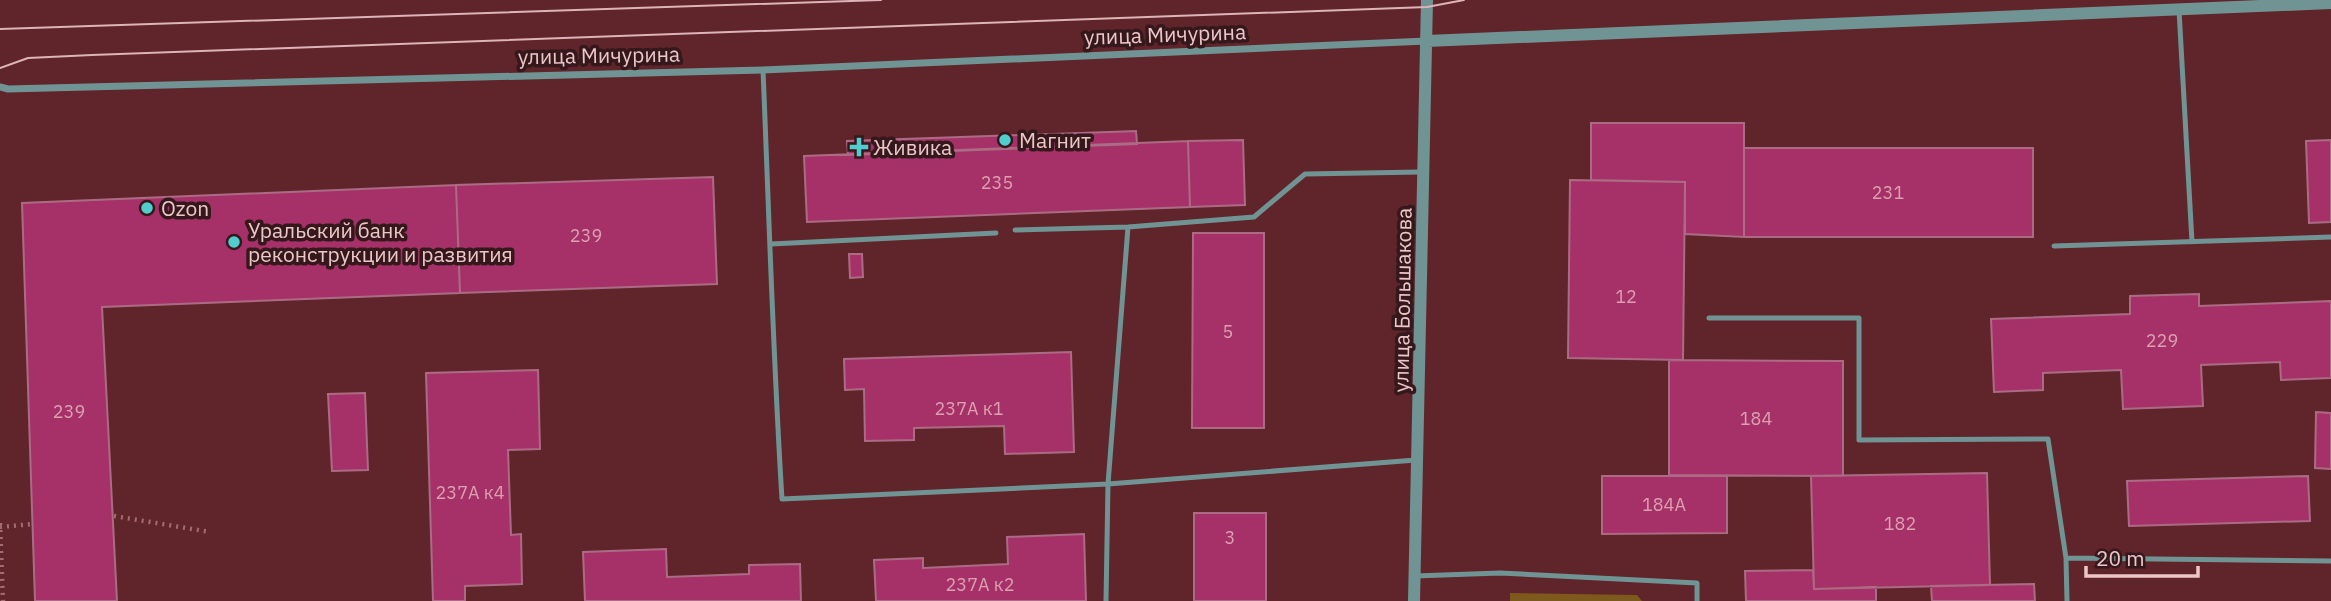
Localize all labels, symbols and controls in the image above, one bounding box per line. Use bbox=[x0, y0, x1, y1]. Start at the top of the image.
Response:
street label: улица Мичурина bbox=[1083, 17, 1247, 51]
street label: улица Мичурина bbox=[518, 40, 680, 70]
place label: Магнит bbox=[1019, 126, 1091, 154]
marker: Магнит bbox=[997, 132, 1013, 148]
place label: Живика bbox=[873, 133, 952, 161]
marker: Живика bbox=[851, 139, 867, 155]
house number: 235 bbox=[981, 171, 1013, 194]
house number: 231 bbox=[1872, 181, 1904, 204]
place label: Ozon bbox=[161, 194, 209, 222]
marker: Ozon bbox=[139, 200, 155, 216]
street label: улица Большакова bbox=[1386, 207, 1418, 393]
place label: Уральский банк реконструкции и развития bbox=[248, 216, 513, 268]
house number: 239 bbox=[570, 224, 602, 247]
marker: Уральский банк реконструкции и развития bbox=[226, 234, 242, 250]
house number: 12 bbox=[1615, 285, 1637, 308]
house number: 5 bbox=[1223, 320, 1233, 343]
house number: 229 bbox=[2146, 329, 2178, 352]
house number: 237А к1 bbox=[935, 397, 1003, 420]
house number: 239 bbox=[53, 400, 85, 423]
house number: 184 bbox=[1740, 407, 1772, 430]
house number: 237А к4 bbox=[436, 481, 505, 504]
house number: 184А bbox=[1642, 493, 1686, 516]
house number: 182 bbox=[1884, 512, 1916, 535]
house number: 3 bbox=[1225, 526, 1235, 549]
scale bar bbox=[2086, 534, 2198, 578]
text: 20 m bbox=[2096, 544, 2145, 572]
house number: 237А к2 bbox=[946, 573, 1014, 596]

